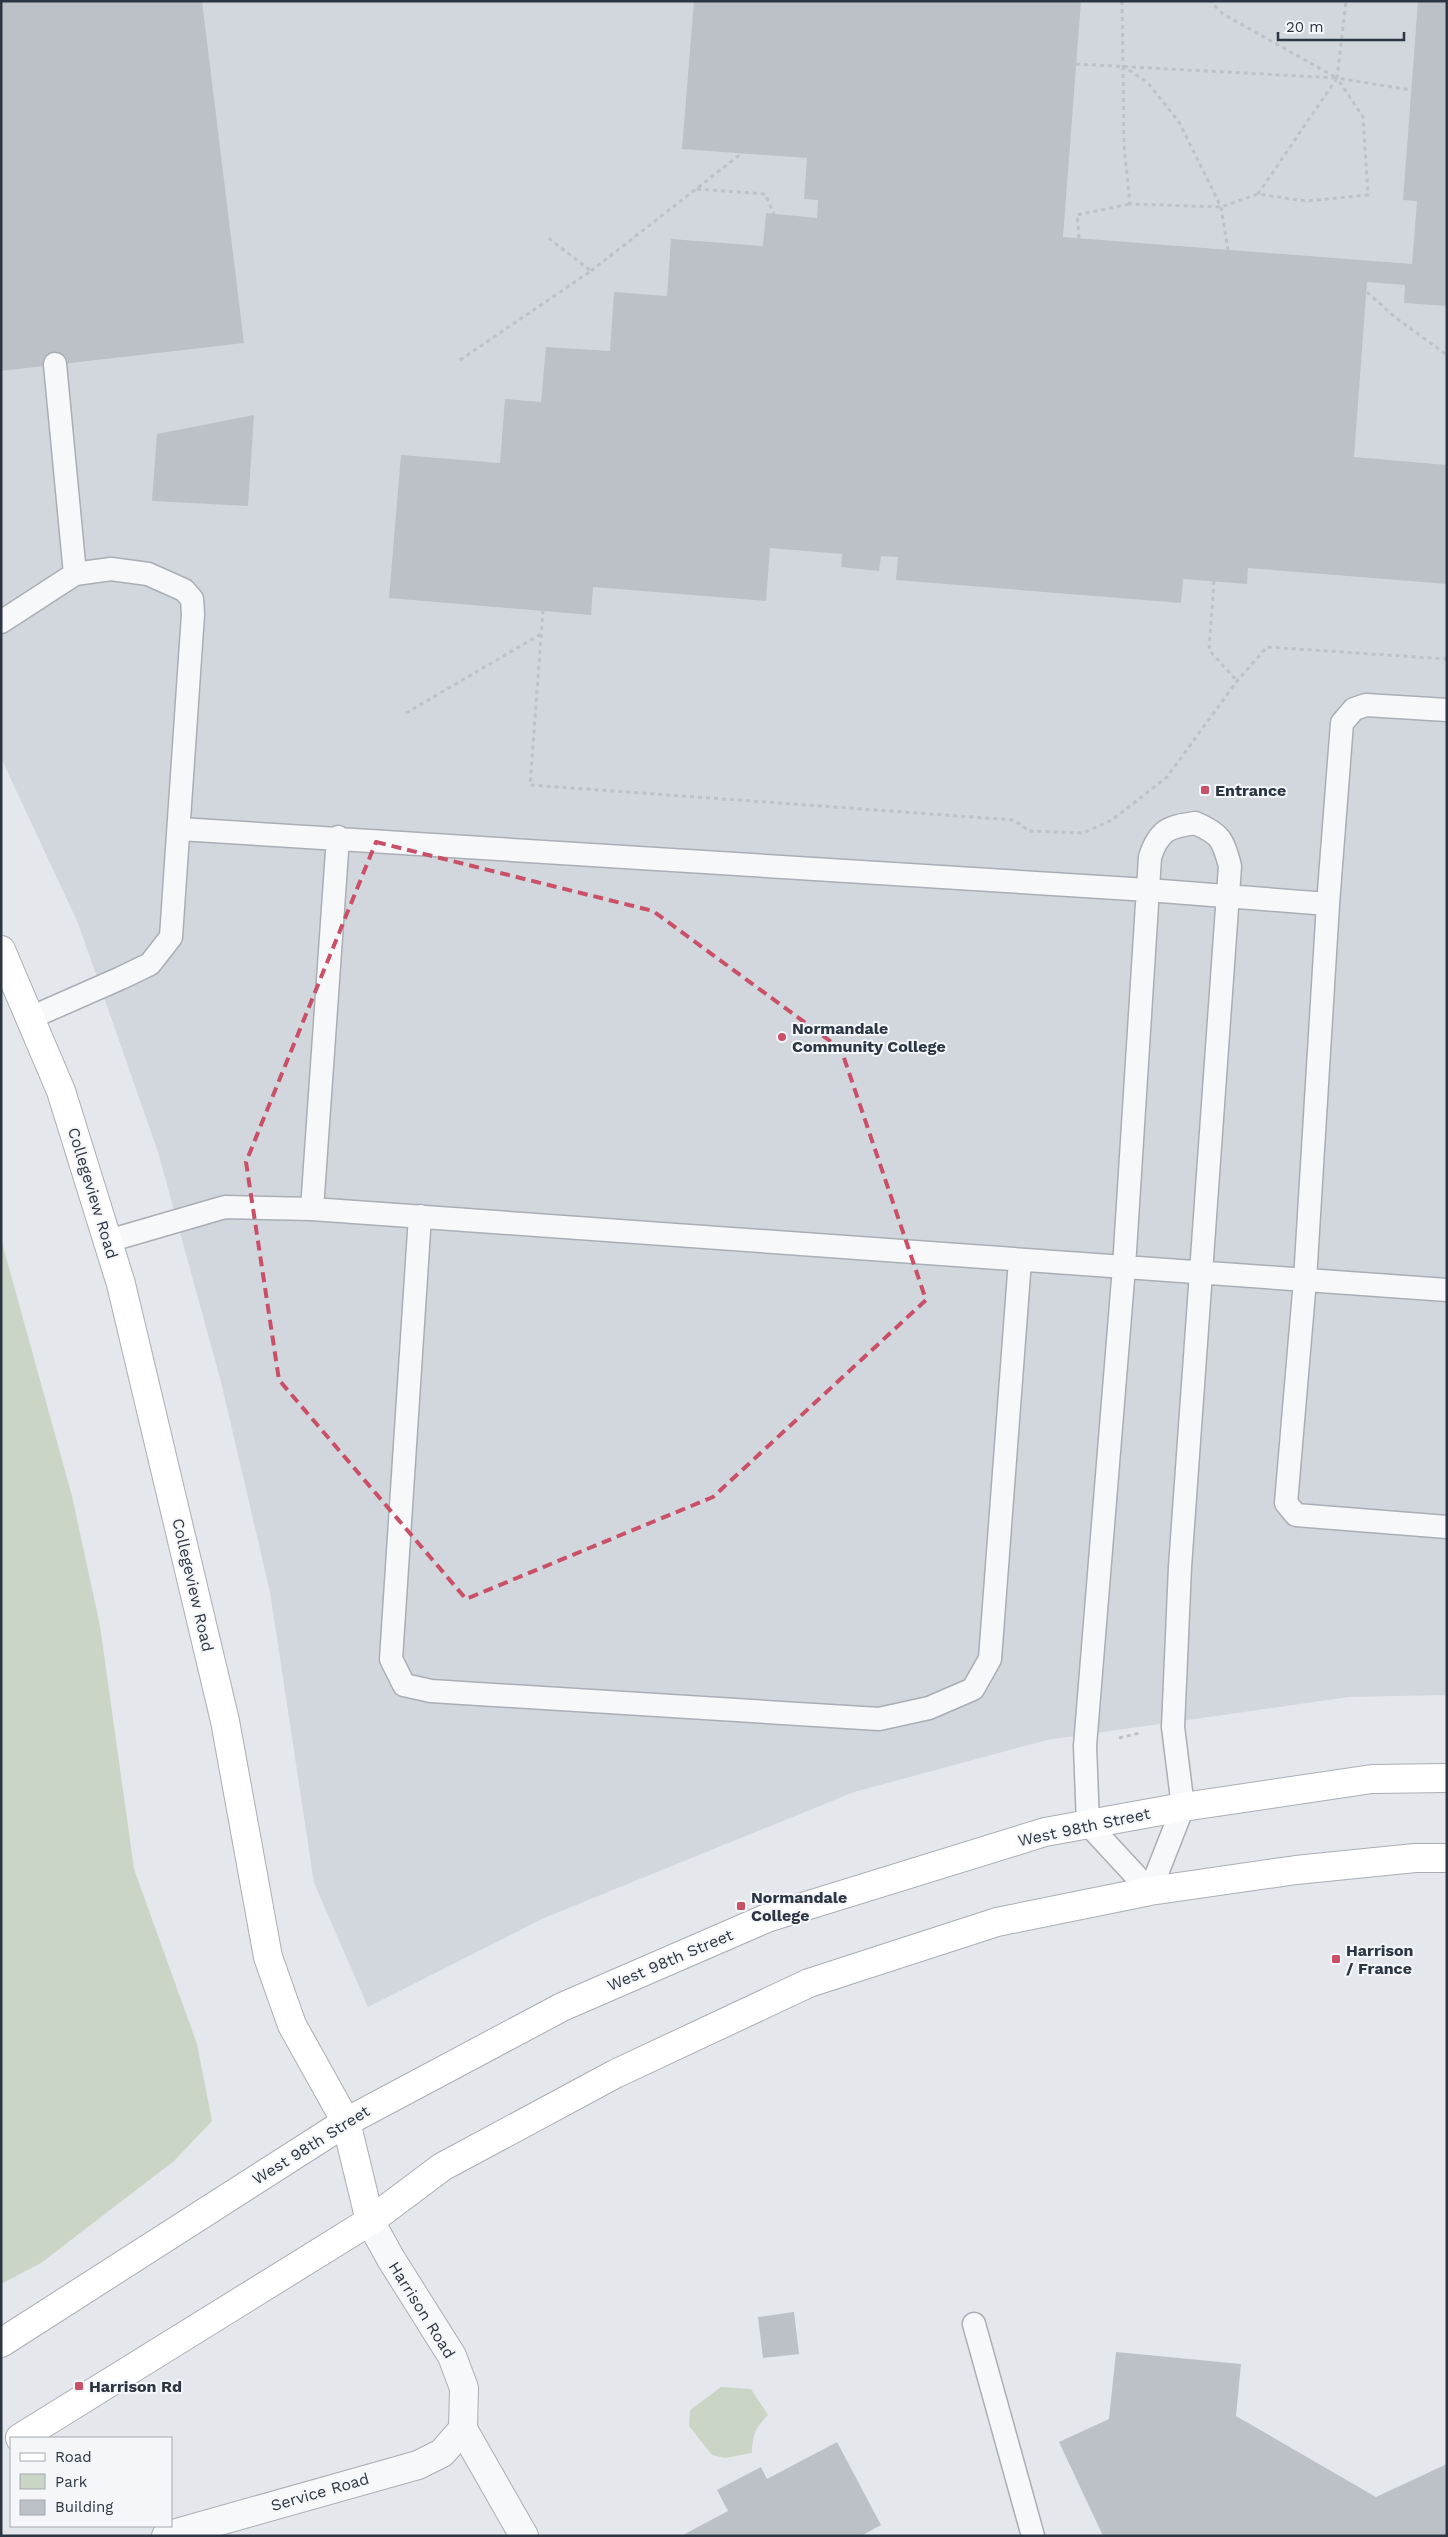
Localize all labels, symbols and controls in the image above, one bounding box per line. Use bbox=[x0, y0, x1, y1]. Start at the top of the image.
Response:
scale bar bbox=[1278, 10, 1404, 42]
text: 20 m bbox=[1286, 18, 1324, 36]
place label: Entrance bbox=[1215, 781, 1286, 800]
marker: Entrance bbox=[1199, 784, 1211, 796]
place label: Normandale Community College bbox=[792, 1019, 946, 1056]
marker: Normandale Community College bbox=[776, 1031, 788, 1043]
street label: Collegeview Road bbox=[64, 1125, 122, 1261]
street label: Collegeview Road bbox=[168, 1516, 218, 1654]
street label: West 98th Street bbox=[1016, 1804, 1152, 1850]
place label: Normandale College bbox=[751, 1888, 847, 1925]
marker: Normandale College bbox=[735, 1900, 747, 1912]
street label: West 98th Street bbox=[604, 1925, 736, 1995]
place label: Harrison / France bbox=[1346, 1941, 1414, 1978]
marker: Harrison / France bbox=[1330, 1953, 1342, 1965]
street label: West 98th Street bbox=[249, 2101, 373, 2189]
street label: Harrison Road bbox=[385, 2258, 459, 2362]
place label: Harrison Rd bbox=[89, 2377, 182, 2396]
marker: Harrison Rd bbox=[73, 2380, 85, 2392]
legend bbox=[10, 2437, 172, 2527]
text: Road bbox=[55, 2448, 92, 2466]
street label: Service Road bbox=[269, 2469, 371, 2515]
text: Park bbox=[55, 2473, 88, 2491]
text: Building bbox=[55, 2498, 113, 2516]

